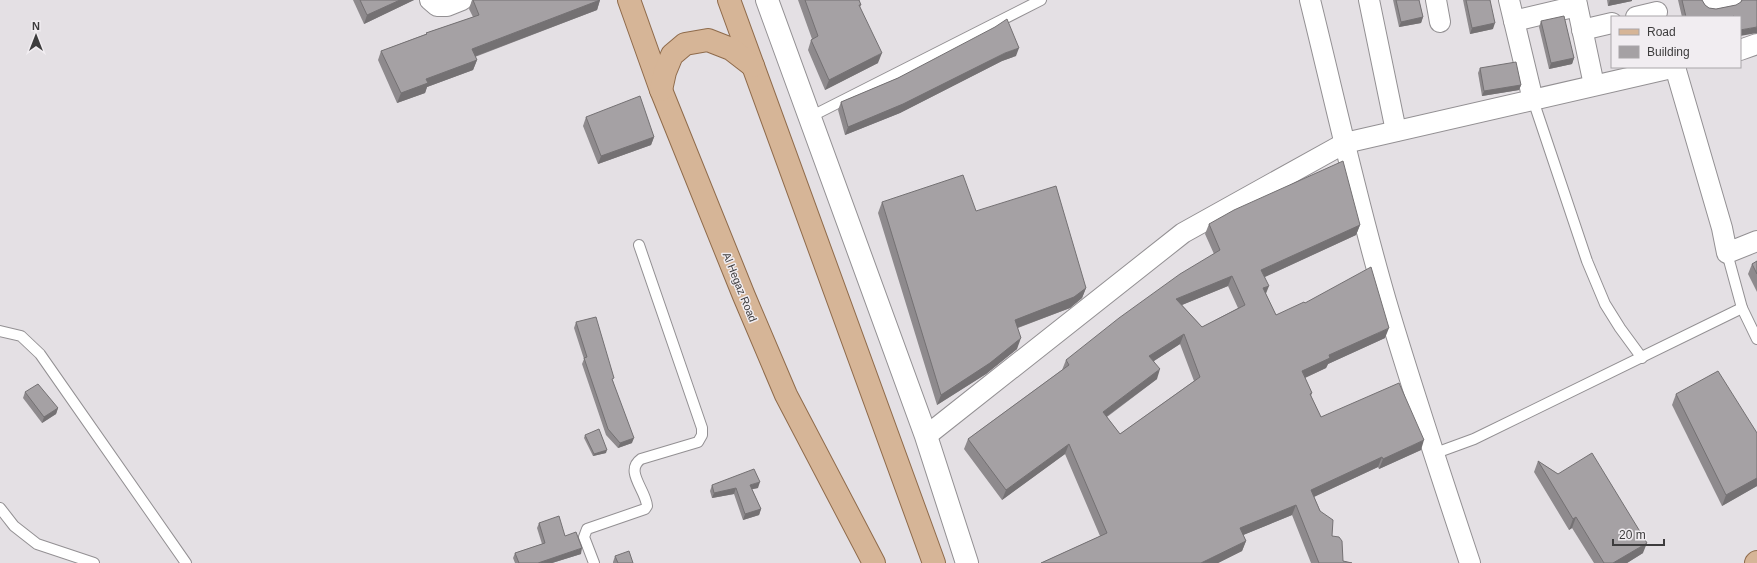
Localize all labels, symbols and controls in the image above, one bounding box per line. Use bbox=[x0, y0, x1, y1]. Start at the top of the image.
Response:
north arrow bbox=[16, 16, 56, 56]
legend bbox=[1611, 16, 1741, 68]
text: N bbox=[32, 20, 40, 32]
text: Road bbox=[1647, 25, 1676, 39]
text: Building bbox=[1647, 45, 1690, 59]
street label: Al Hegaz Road bbox=[721, 250, 759, 324]
scale bar bbox=[1613, 521, 1664, 547]
text: 20 m bbox=[1619, 528, 1646, 542]

